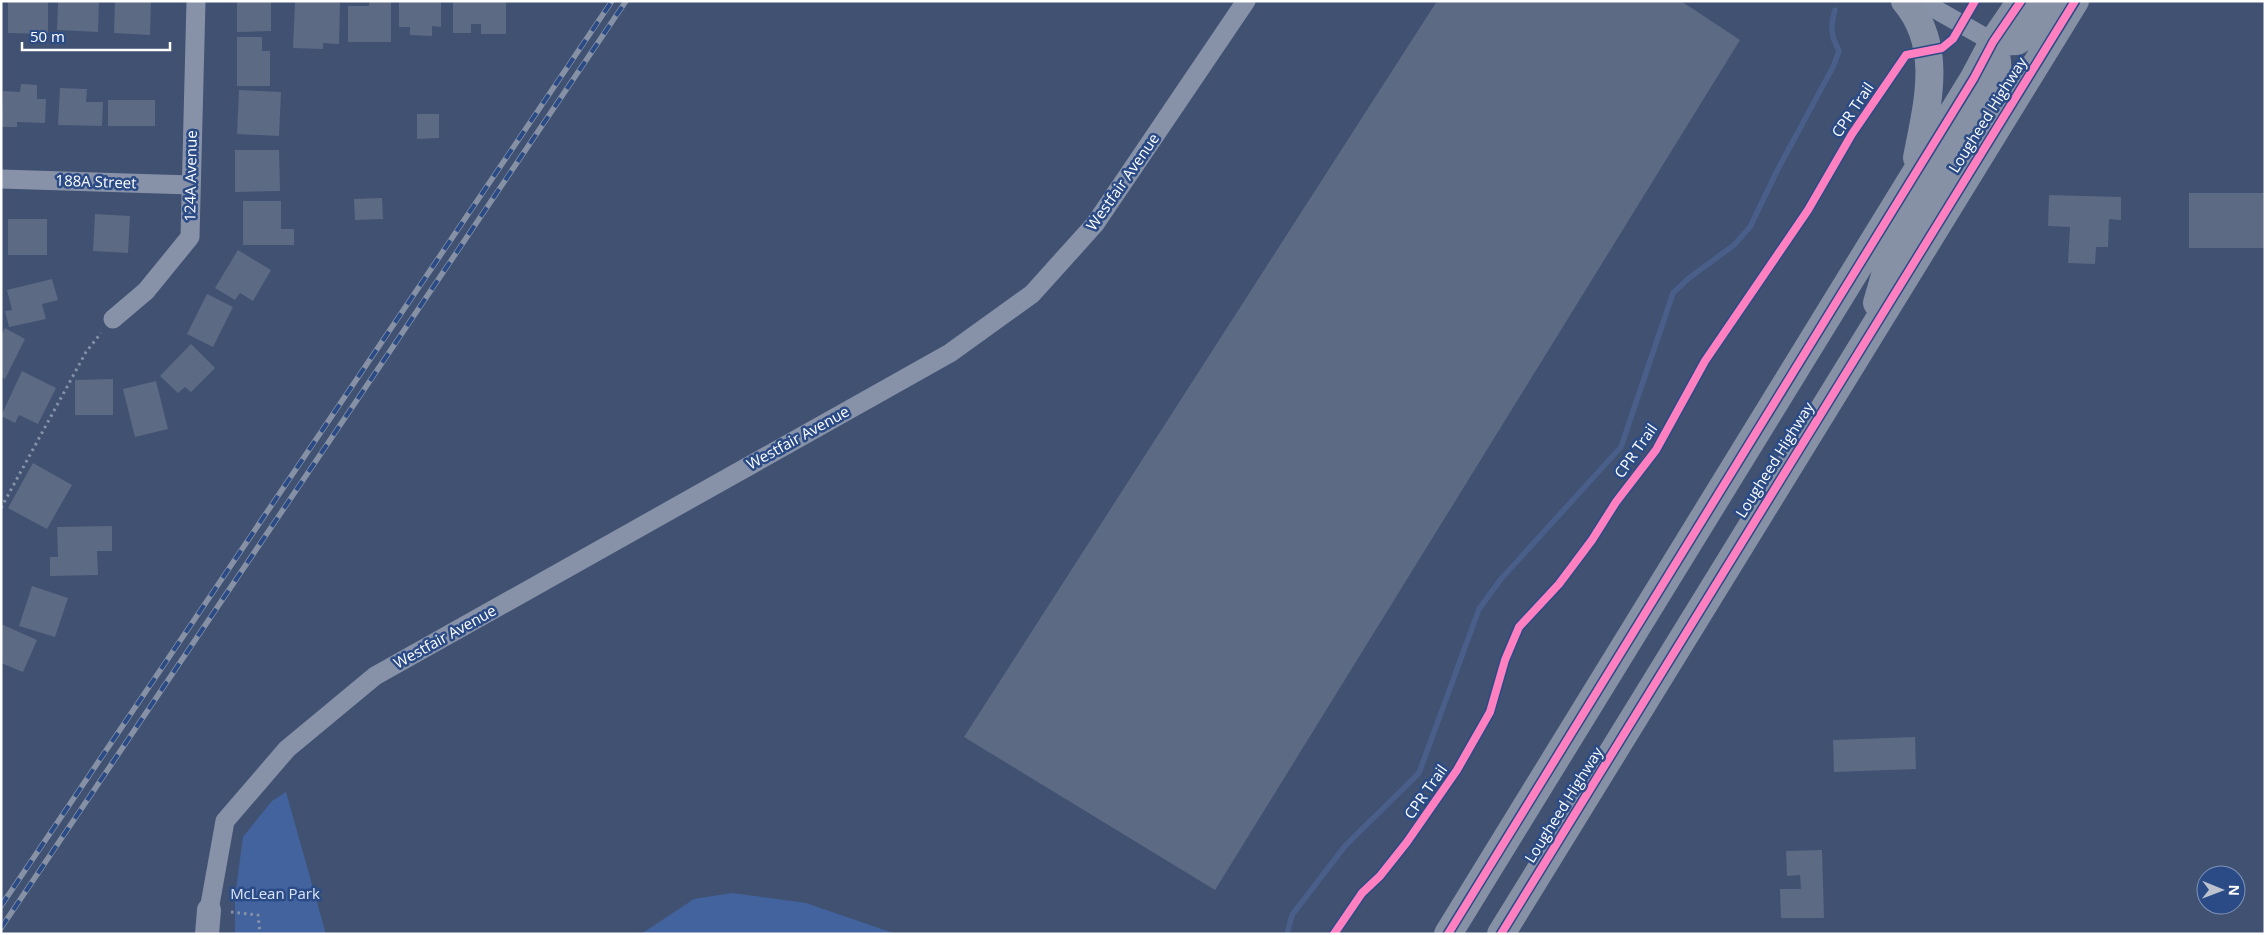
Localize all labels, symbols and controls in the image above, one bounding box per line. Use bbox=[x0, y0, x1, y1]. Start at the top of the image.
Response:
scale bar bbox=[22, 20, 170, 52]
text: 50 m bbox=[30, 26, 65, 46]
street label: Lougheed Highway bbox=[1943, 52, 2031, 176]
street label: CPR Trail bbox=[1827, 78, 1878, 141]
street label: Westfair Avenue bbox=[1081, 129, 1163, 234]
street label: 124A Avenue bbox=[179, 130, 201, 222]
street label: 188A Street bbox=[55, 170, 137, 192]
street label: Lougheed Highway bbox=[1730, 397, 1818, 521]
street label: Westfair Avenue bbox=[743, 401, 852, 474]
street label: CPR Trail bbox=[1609, 419, 1661, 482]
street label: Westfair Avenue bbox=[390, 600, 499, 673]
street label: Lougheed Highway bbox=[1519, 742, 1607, 866]
street label: CPR Trail bbox=[1399, 760, 1451, 823]
north arrow bbox=[2196, 865, 2246, 915]
park label: McLean Park bbox=[230, 883, 320, 903]
text: N bbox=[2225, 884, 2244, 896]

